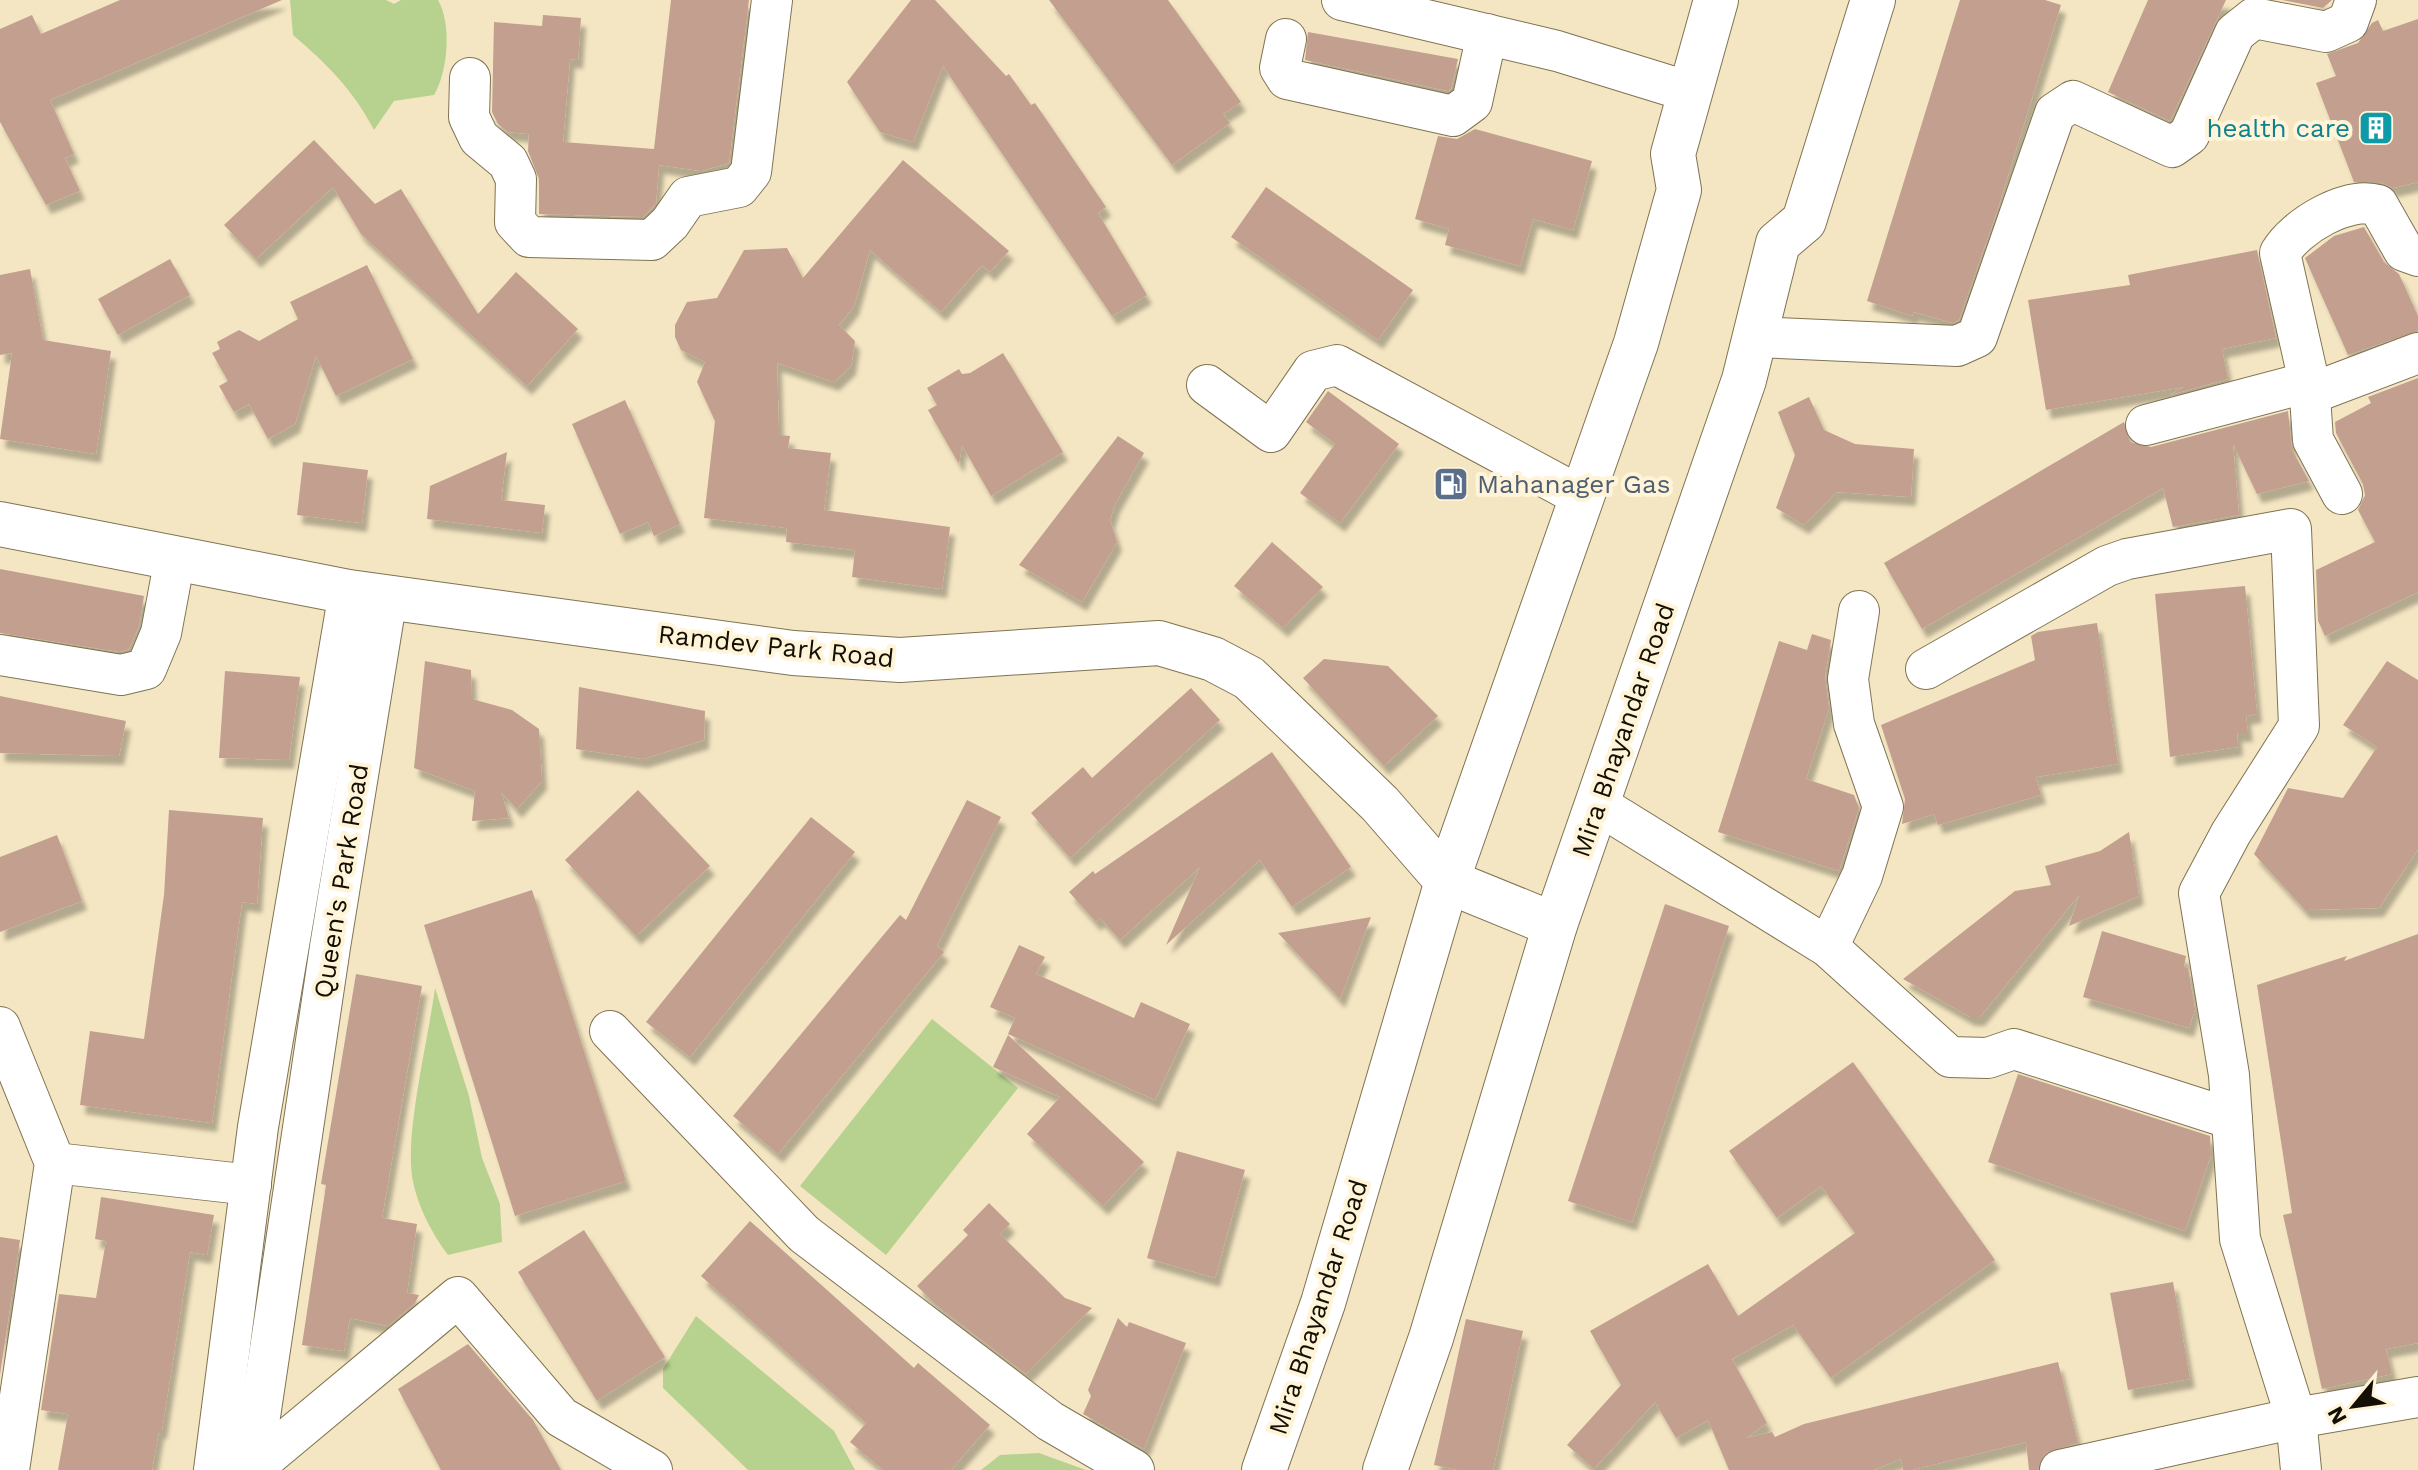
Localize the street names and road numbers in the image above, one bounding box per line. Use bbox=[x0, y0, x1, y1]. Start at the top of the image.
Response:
street label: Mira Bhayandar Road bbox=[1565, 599, 1681, 861]
street label: Ramdev Park Road bbox=[657, 619, 895, 673]
street label: Queen's Park Road bbox=[308, 762, 374, 1000]
street label: Mira Bhayandar Road bbox=[1263, 1176, 1373, 1438]

